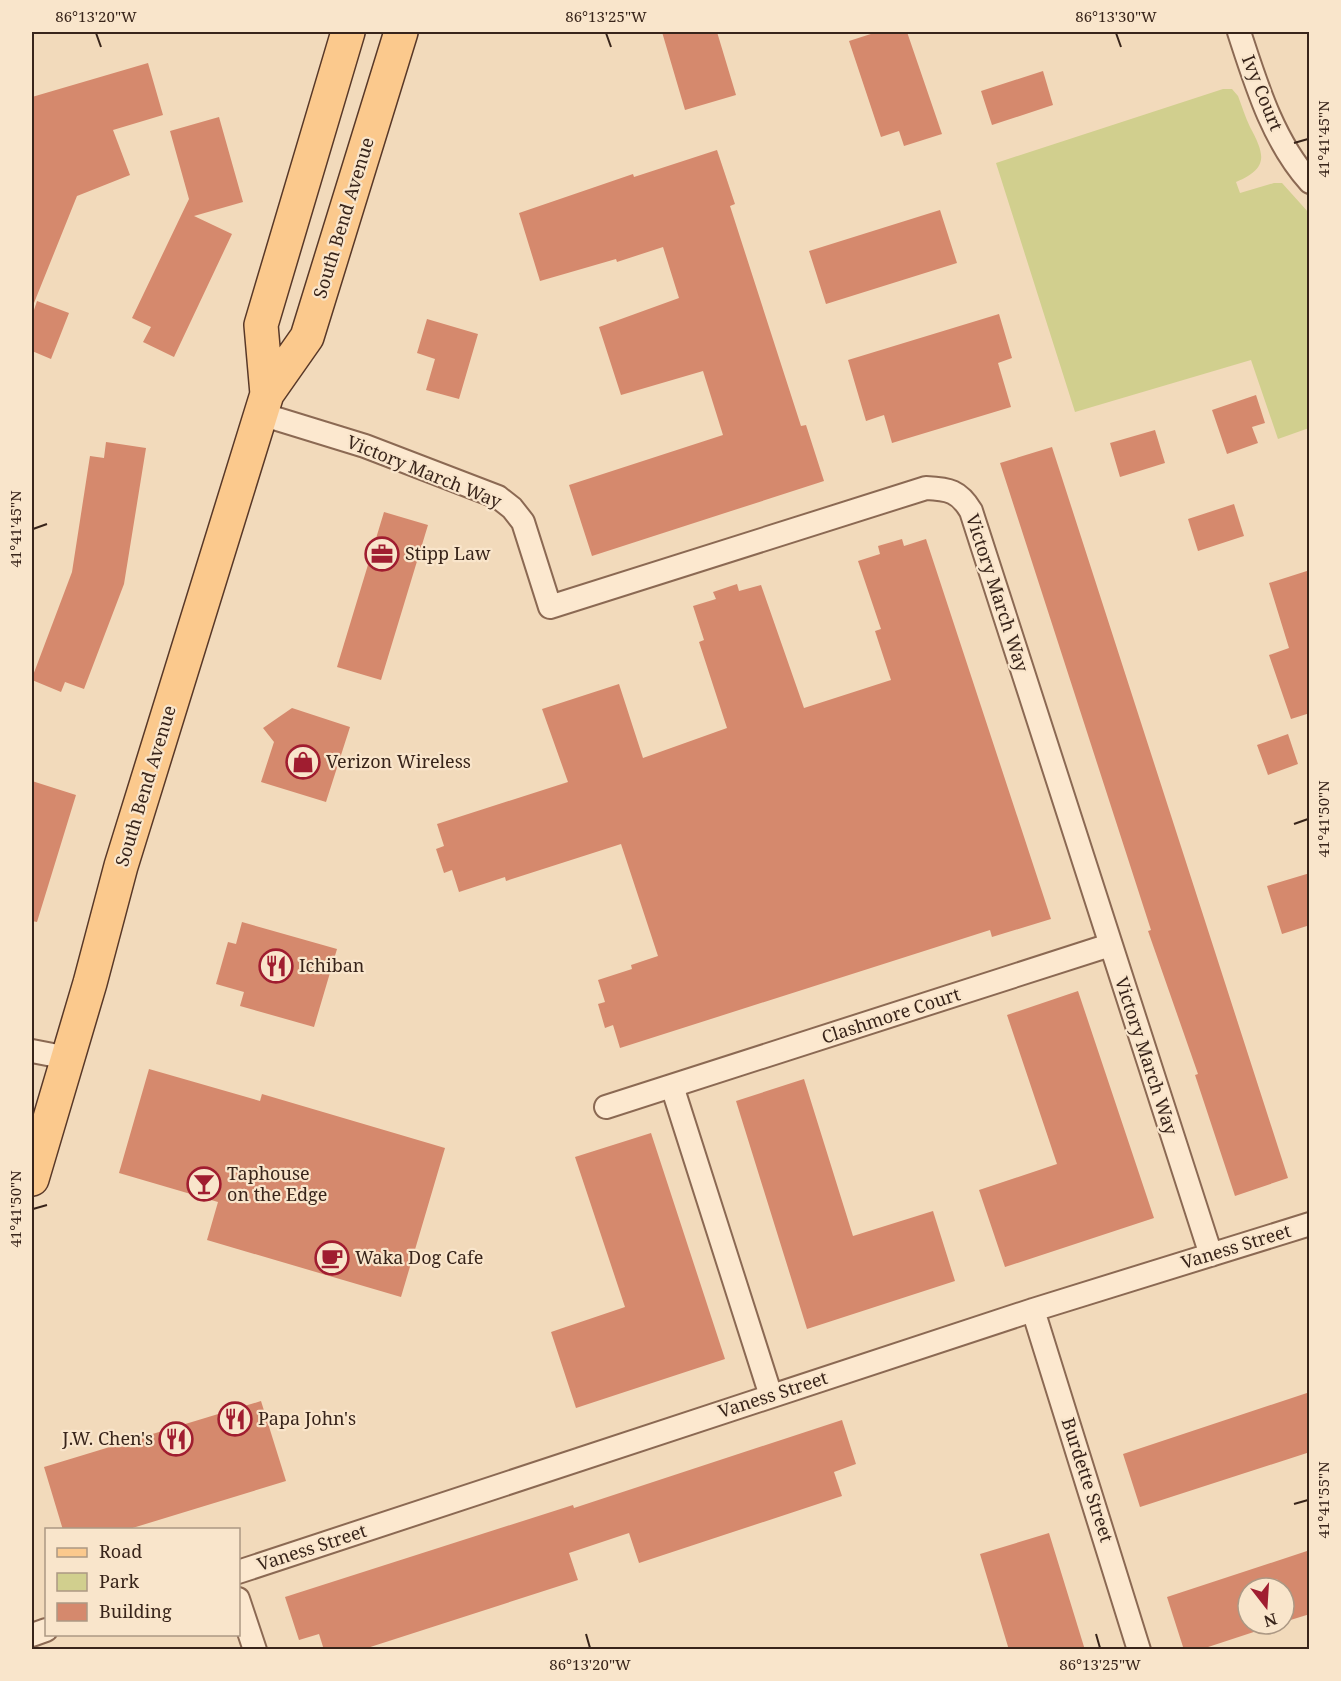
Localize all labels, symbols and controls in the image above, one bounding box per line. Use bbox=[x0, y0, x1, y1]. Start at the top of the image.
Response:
text: 86°13'20"W bbox=[55, 6, 137, 26]
text: 86°13'25"W bbox=[565, 6, 647, 26]
text: 86°13'30"W bbox=[1075, 6, 1157, 26]
street label: Ivy Court bbox=[1237, 51, 1289, 134]
text: 41°41'45"N bbox=[1313, 100, 1333, 178]
street label: South Bend Avenue bbox=[307, 134, 379, 301]
street label: Victory March Way bbox=[343, 429, 506, 513]
text: 41°41'45"N bbox=[5, 490, 25, 568]
street label: Victory March Way bbox=[961, 511, 1035, 676]
office icon: Stipp Law bbox=[364, 536, 400, 572]
place label: Stipp Law bbox=[405, 541, 491, 565]
street label: South Bend Avenue bbox=[109, 702, 181, 869]
shop icon: Verizon Wireless bbox=[285, 744, 321, 780]
place label: Verizon Wireless bbox=[326, 749, 471, 773]
text: 41°41'50"N bbox=[1313, 780, 1333, 858]
restaurant icon: Ichiban bbox=[258, 948, 294, 984]
place label: Ichiban bbox=[299, 953, 365, 977]
street label: Victory March Way bbox=[1110, 974, 1184, 1139]
street label: Clashmore Court bbox=[818, 981, 963, 1049]
place label: Taphouse on the Edge bbox=[227, 1161, 327, 1206]
bar icon: Taphouse on the Edge bbox=[186, 1166, 222, 1202]
text: 41°41'50"N bbox=[5, 1170, 25, 1248]
street label: Vaness Street bbox=[1178, 1218, 1294, 1274]
cafe icon: Waka Dog Cafe bbox=[314, 1240, 350, 1276]
place label: Waka Dog Cafe bbox=[355, 1245, 483, 1269]
street label: Vaness Street bbox=[715, 1365, 830, 1423]
restaurant icon: Papa John's bbox=[217, 1401, 253, 1437]
place label: Papa John's bbox=[258, 1406, 356, 1430]
street label: Burdette Street bbox=[1057, 1414, 1119, 1545]
restaurant icon: J.W. Chen's bbox=[158, 1421, 194, 1457]
place label: J.W. Chen's bbox=[61, 1426, 153, 1450]
text: 41°41'55"N bbox=[1313, 1461, 1333, 1539]
street label: Vaness Street bbox=[254, 1518, 369, 1576]
legend bbox=[45, 1528, 240, 1636]
text: Road bbox=[99, 1539, 142, 1563]
text: Park bbox=[99, 1569, 139, 1593]
north arrow bbox=[1236, 1576, 1296, 1636]
text: Building bbox=[99, 1599, 172, 1623]
text: N bbox=[1261, 1608, 1280, 1633]
text: 86°13'20"W bbox=[549, 1654, 631, 1674]
text: 86°13'25"W bbox=[1059, 1654, 1141, 1674]

